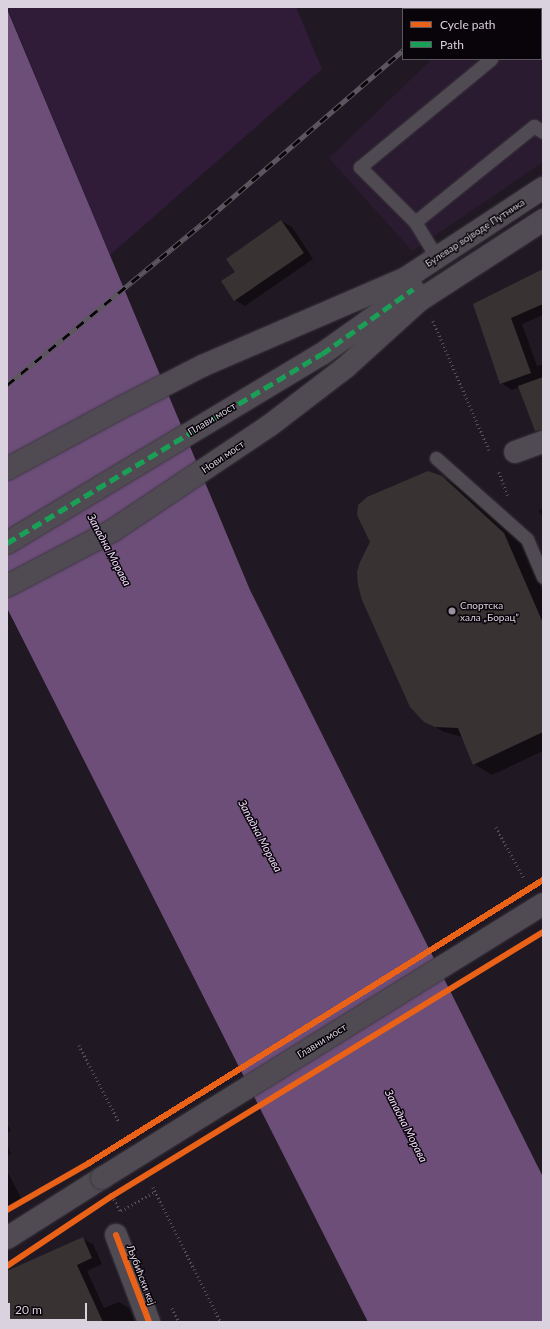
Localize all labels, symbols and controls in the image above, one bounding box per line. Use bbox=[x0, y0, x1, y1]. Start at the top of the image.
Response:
legend bbox=[402, 8, 542, 60]
text: Cycle path bbox=[440, 17, 495, 32]
text: Path bbox=[440, 37, 464, 52]
street label: Булевар војводе Путника bbox=[423, 196, 527, 270]
street label: Плави мост bbox=[186, 400, 238, 438]
street label: Нови мост bbox=[199, 438, 247, 476]
water label: Западна Морава bbox=[84, 512, 134, 588]
place label: Спортска хала „Борац” bbox=[460, 599, 519, 622]
marker: Спортска хала „Борац” bbox=[447, 606, 457, 616]
water label: Западна Морава bbox=[235, 798, 285, 874]
street label: Главни мост bbox=[295, 1021, 349, 1061]
water label: Западна Морава bbox=[382, 1087, 430, 1165]
street label: Љубићски кеј bbox=[124, 1243, 158, 1307]
scale bar bbox=[10, 1295, 89, 1321]
text: 20 m bbox=[15, 1302, 42, 1317]

